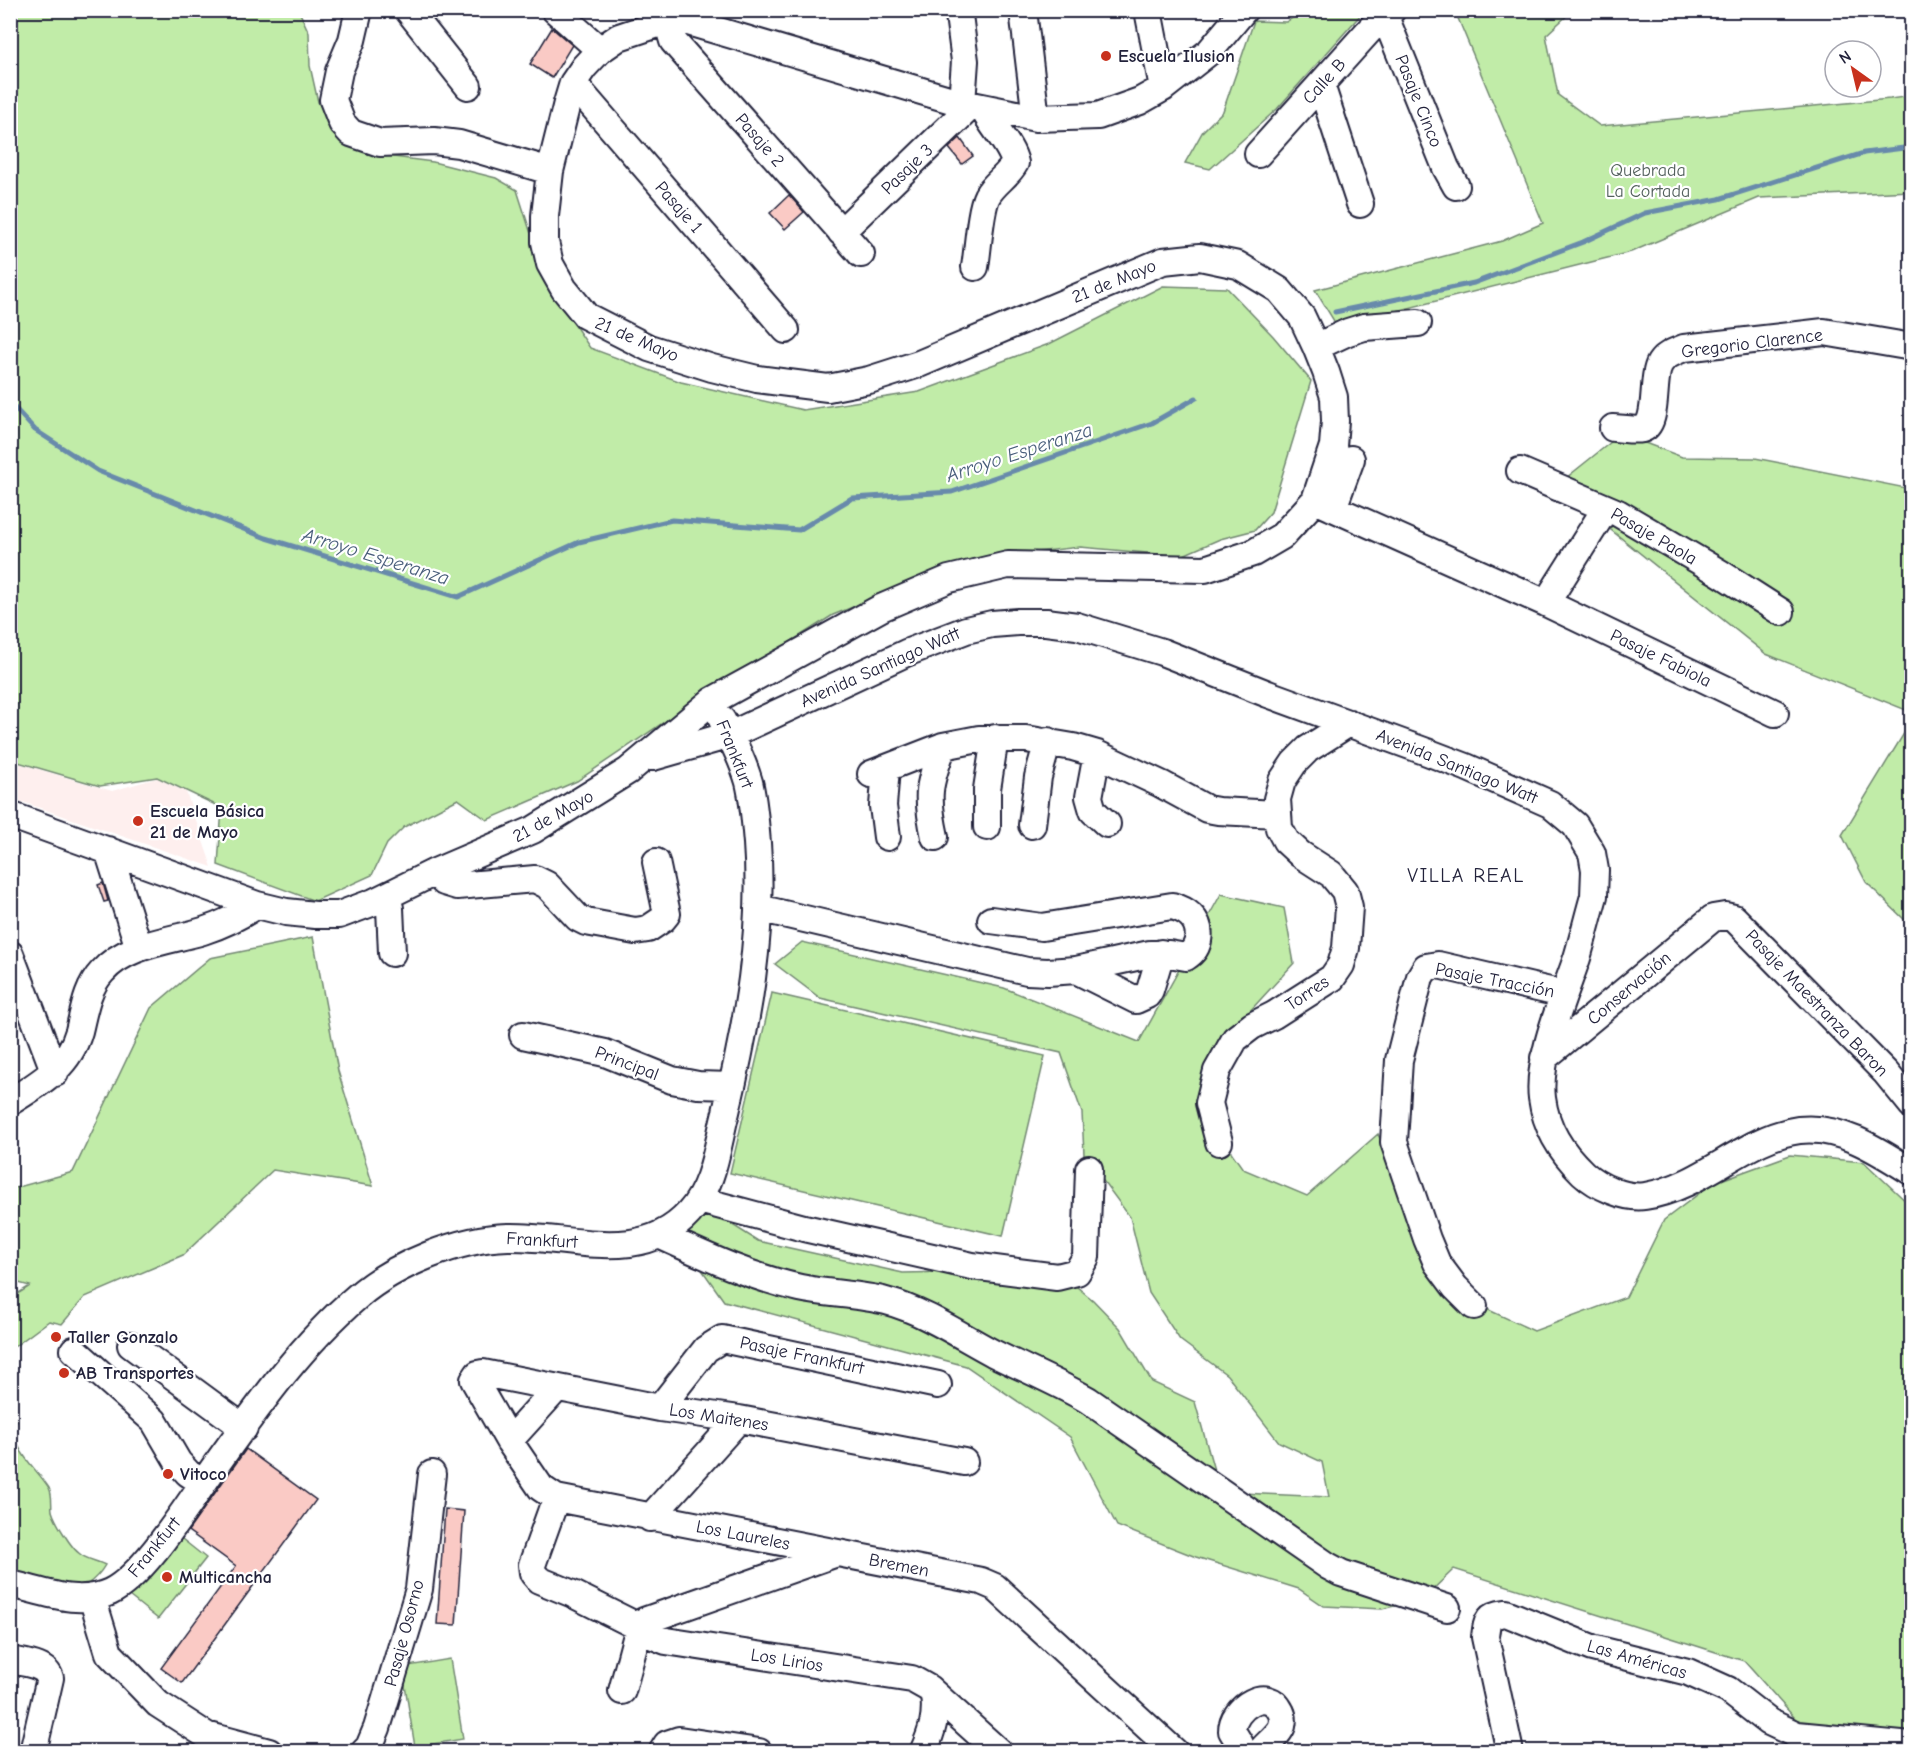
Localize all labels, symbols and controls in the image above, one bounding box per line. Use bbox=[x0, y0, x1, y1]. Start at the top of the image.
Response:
north arrow bbox=[1823, 39, 1883, 99]
place label: Escuela Ilusion bbox=[1118, 46, 1235, 67]
text: N bbox=[1836, 47, 1855, 68]
marker: Escuela Ilusion bbox=[1099, 49, 1113, 63]
street label: Pasaje Cinco bbox=[1390, 52, 1447, 151]
street label: Calle B bbox=[1298, 54, 1350, 109]
street label: Pasaje 2 bbox=[731, 109, 789, 171]
street label: Pasaje 3 bbox=[877, 140, 938, 199]
park label: Quebrada La Cortada bbox=[1606, 160, 1690, 202]
street label: Pasaje 1 bbox=[650, 177, 707, 238]
street label: 21 de Mayo bbox=[1069, 255, 1159, 308]
street label: 21 de Mayo bbox=[592, 312, 682, 366]
street label: Gregorio Clarence bbox=[1680, 324, 1824, 363]
water label: Arroyo Esperanza bbox=[942, 418, 1095, 487]
street label: Pasaje Paola bbox=[1607, 503, 1701, 570]
water label: Arroyo Esperanza bbox=[299, 523, 452, 590]
street label: Avenida Santiago Watt bbox=[797, 622, 964, 712]
street label: Pasaje Fabiola bbox=[1607, 625, 1715, 692]
street label: Frankfurt bbox=[711, 717, 758, 792]
street label: Avenida Santiago Watt bbox=[1373, 724, 1541, 809]
street label: 21 de Mayo bbox=[509, 786, 597, 847]
place label: Escuela Básica 21 de Mayo bbox=[150, 801, 265, 843]
marker: Escuela Básica 21 de Mayo bbox=[131, 814, 145, 828]
district label: VILLA REAL bbox=[1407, 864, 1525, 887]
street label: Pasaje Maestranza Baron bbox=[1741, 926, 1892, 1081]
street label: Conservación bbox=[1583, 947, 1675, 1029]
street label: Pasaje Tracción bbox=[1434, 959, 1556, 1002]
street label: Torres bbox=[1282, 971, 1333, 1015]
street label: Principal bbox=[592, 1042, 662, 1085]
street label: Frankfurt bbox=[506, 1228, 579, 1253]
place label: Taller Gonzalo bbox=[68, 1327, 178, 1348]
marker: Taller Gonzalo bbox=[49, 1330, 63, 1344]
street label: Pasaje Frankfurt bbox=[738, 1332, 867, 1379]
place label: AB Transportes bbox=[76, 1363, 194, 1384]
marker: AB Transportes bbox=[57, 1366, 71, 1380]
street label: Los Maitenes bbox=[668, 1399, 770, 1436]
place label: Vitoco bbox=[180, 1464, 227, 1485]
marker: Vitoco bbox=[161, 1467, 175, 1481]
street label: Frankfurt bbox=[124, 1512, 186, 1582]
street label: Los Laureles bbox=[694, 1516, 792, 1555]
street label: Bremen bbox=[867, 1549, 931, 1582]
place label: Multicancha bbox=[179, 1567, 272, 1588]
marker: Multicancha bbox=[160, 1570, 174, 1584]
street label: Pasaje Osorno bbox=[380, 1577, 429, 1689]
street label: Las Américas bbox=[1585, 1635, 1689, 1684]
street label: Los Lirios bbox=[749, 1644, 825, 1677]

